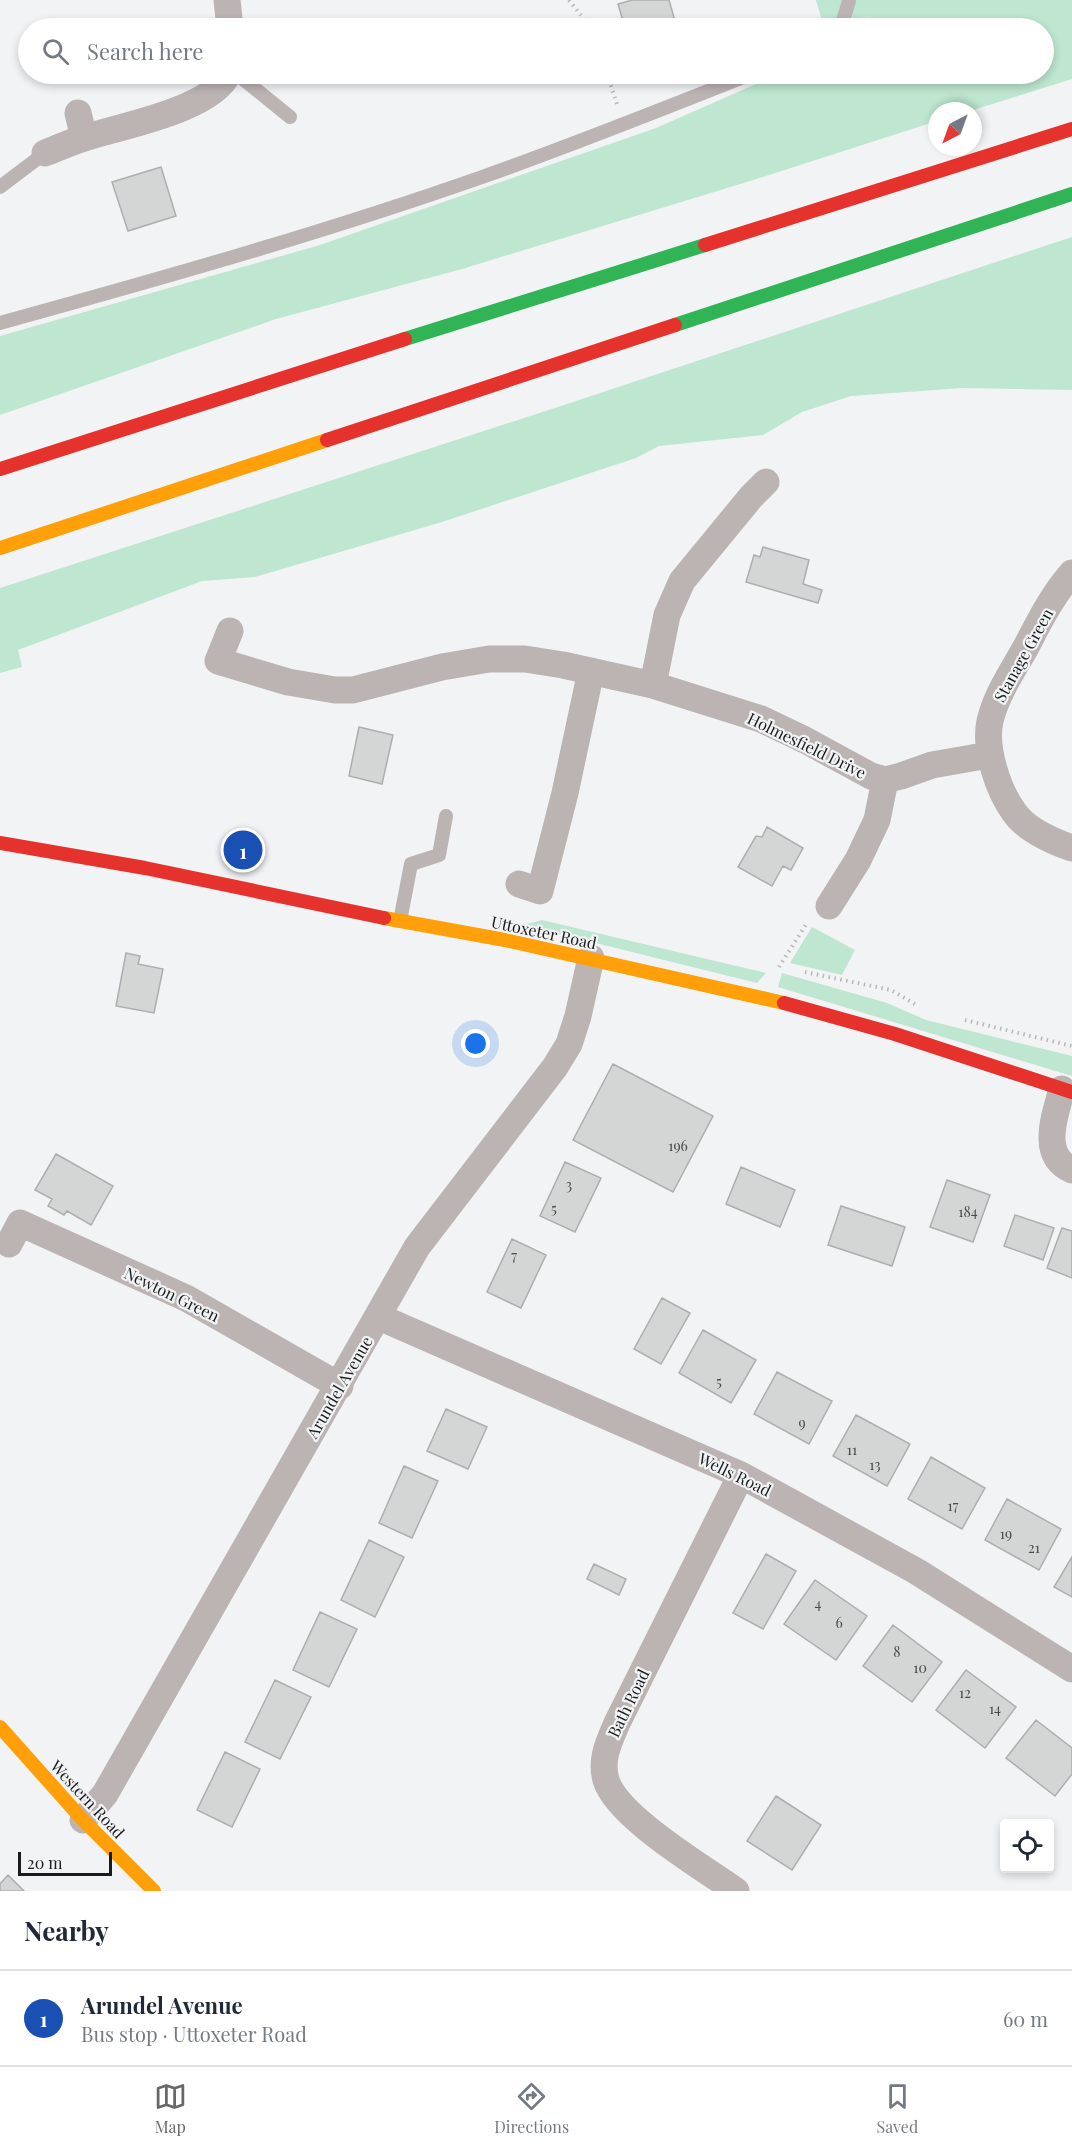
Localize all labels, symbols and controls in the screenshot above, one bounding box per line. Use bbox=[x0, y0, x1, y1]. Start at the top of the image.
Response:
search box bbox=[18, 18, 1054, 84]
icon: search bbox=[39, 35, 72, 68]
text: Search here bbox=[87, 36, 203, 66]
north arrow bbox=[928, 102, 982, 156]
street label: Stanage Green bbox=[989, 604, 1058, 706]
street label: Holmesfield Drive bbox=[744, 707, 870, 783]
pin: 1 bbox=[224, 828, 262, 872]
street label: Uttoxeter Road bbox=[489, 911, 599, 953]
your location bbox=[461, 1029, 490, 1058]
house number: 196 bbox=[668, 1136, 688, 1155]
house number: 3 bbox=[566, 1175, 572, 1194]
house number: 5 bbox=[551, 1199, 557, 1218]
house number: 184 bbox=[958, 1202, 978, 1221]
house number: 7 bbox=[511, 1246, 517, 1265]
street label: Newton Green bbox=[121, 1262, 223, 1326]
street label: Arundel Avenue bbox=[301, 1332, 377, 1443]
house number: 5 bbox=[716, 1372, 722, 1391]
house number: 9 bbox=[798, 1413, 806, 1432]
house number: 11 bbox=[847, 1440, 857, 1459]
street label: Wells Road bbox=[694, 1447, 775, 1501]
house number: 13 bbox=[869, 1455, 881, 1474]
house number: 17 bbox=[948, 1496, 959, 1515]
house number: 19 bbox=[1000, 1524, 1012, 1543]
house number: 21 bbox=[1028, 1538, 1040, 1557]
house number: 4 bbox=[815, 1594, 822, 1613]
house number: 6 bbox=[835, 1613, 843, 1632]
house number: 8 bbox=[893, 1642, 901, 1661]
house number: 10 bbox=[913, 1658, 927, 1677]
street label: Bath Road bbox=[602, 1665, 654, 1741]
house number: 12 bbox=[959, 1683, 971, 1702]
house number: 14 bbox=[989, 1699, 1001, 1718]
street label: Western Road bbox=[46, 1755, 130, 1843]
map controls bbox=[1000, 1819, 1054, 1873]
button: locate bbox=[1000, 1819, 1054, 1873]
scale bar bbox=[18, 1849, 112, 1876]
text: 20 m bbox=[27, 1852, 62, 1873]
text: Nearby bbox=[24, 1913, 109, 1948]
text: Arundel Avenue bbox=[81, 1990, 243, 2020]
text: 1 bbox=[40, 2005, 47, 2032]
text: 60 m bbox=[1003, 2005, 1048, 2032]
text: Bus stop · Uttoxeter Road bbox=[81, 2020, 307, 2047]
tab: Map bbox=[154, 2080, 187, 2137]
tab: Directions bbox=[494, 2080, 569, 2137]
tab: Saved bbox=[877, 2080, 918, 2137]

